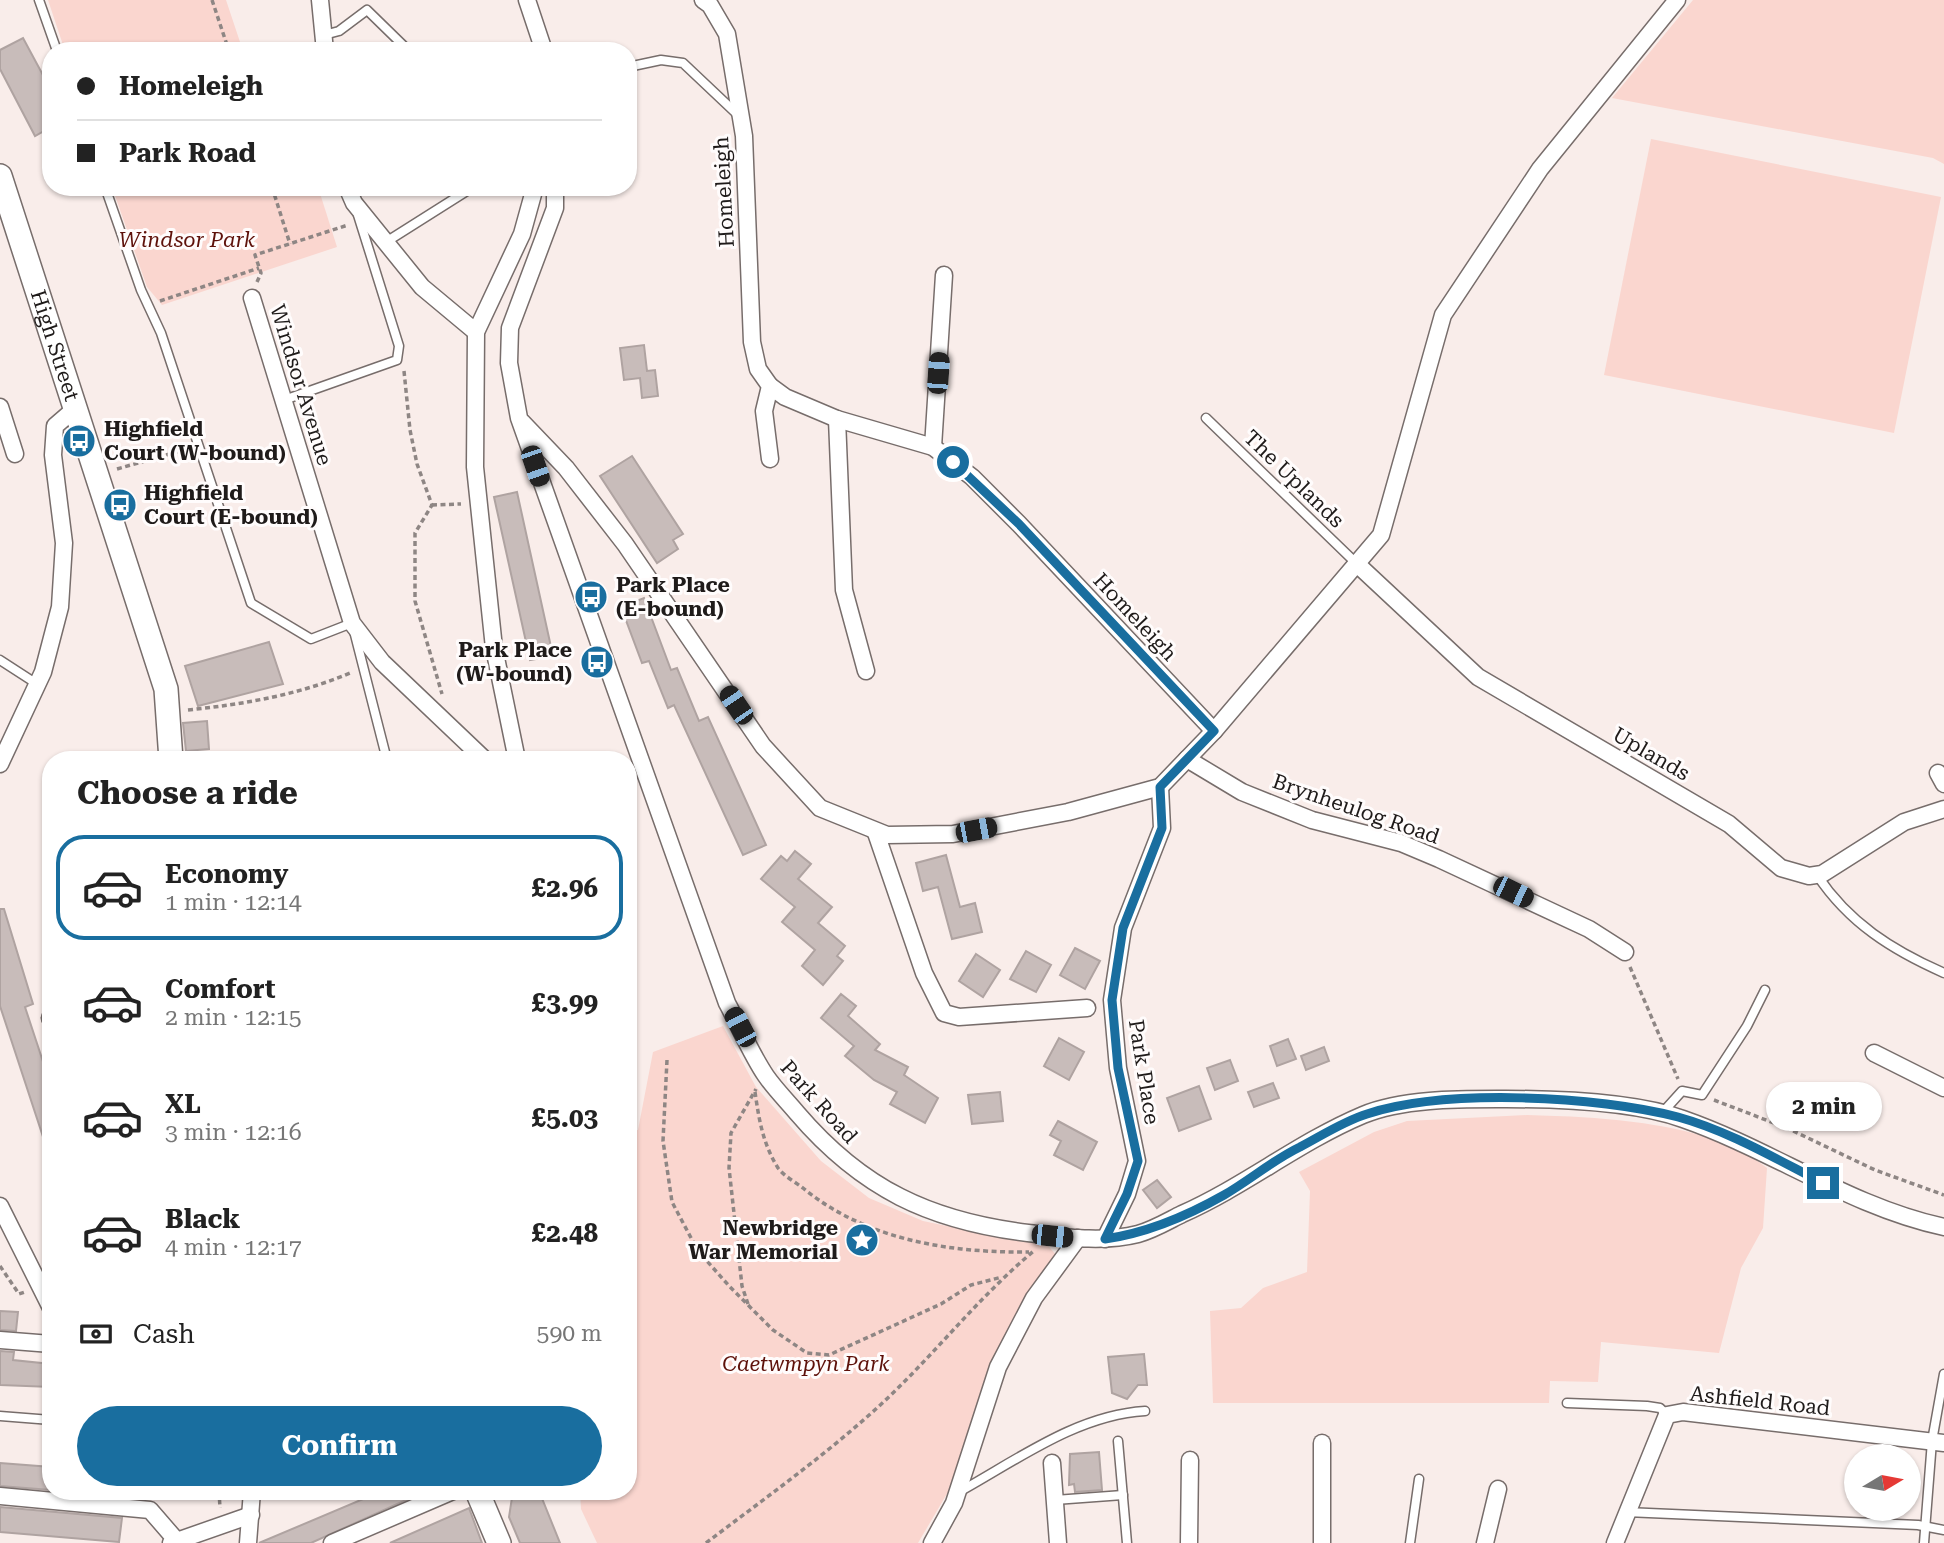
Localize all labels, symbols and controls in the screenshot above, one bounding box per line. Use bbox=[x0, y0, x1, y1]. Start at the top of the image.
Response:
text: Homeleigh bbox=[119, 71, 263, 101]
street label: Homeleigh bbox=[709, 136, 739, 248]
text: Park Road bbox=[119, 138, 256, 168]
park label: Windsor Park bbox=[119, 228, 256, 252]
street label: High Street bbox=[26, 287, 84, 404]
street label: Windsor Avenue bbox=[265, 302, 337, 468]
car bbox=[927, 351, 950, 395]
place label: Highfield Court (W-bound) bbox=[104, 417, 286, 465]
bus stop icon: Highfield Court (W-bound) bbox=[60, 422, 98, 460]
street label: The Uplands bbox=[1239, 425, 1349, 533]
car bbox=[519, 443, 552, 489]
route start bbox=[937, 446, 969, 478]
place label: Highfield Court (E-bound) bbox=[144, 481, 318, 529]
bus stop icon: Highfield Court (E-bound) bbox=[101, 486, 139, 524]
street label: Homeleigh bbox=[1088, 568, 1182, 666]
place label: Park Place (E-bound) bbox=[616, 573, 730, 621]
bus stop icon: Park Place (E-bound) bbox=[572, 578, 610, 616]
place label: Park Place (W-bound) bbox=[456, 638, 572, 686]
bus stop icon: Park Place (W-bound) bbox=[578, 643, 616, 681]
car bbox=[716, 682, 757, 728]
street label: Uplands bbox=[1608, 722, 1694, 786]
street label: Brynheulog Road bbox=[1269, 769, 1443, 849]
text: Choose a ride bbox=[77, 774, 298, 812]
car bbox=[954, 816, 999, 844]
icon: car bbox=[81, 856, 144, 919]
text: Economy bbox=[165, 859, 288, 889]
text: £2.96 bbox=[532, 873, 598, 903]
car bbox=[1490, 873, 1537, 911]
text: 1 min · 12:14 bbox=[165, 889, 302, 916]
icon: car bbox=[81, 971, 144, 1034]
text: Comfort bbox=[165, 974, 275, 1004]
text: £3.99 bbox=[532, 988, 598, 1018]
text: 2 min · 12:15 bbox=[165, 1004, 302, 1031]
car bbox=[721, 1004, 760, 1050]
street label: Park Place bbox=[1124, 1018, 1164, 1126]
street label: Park Road bbox=[776, 1056, 863, 1149]
callout: 2 min bbox=[1765, 1082, 1881, 1130]
icon: car bbox=[81, 1086, 144, 1149]
text: XL bbox=[165, 1089, 201, 1119]
text: 2 min bbox=[1792, 1093, 1856, 1120]
text: £5.03 bbox=[532, 1103, 598, 1133]
text: 3 min · 12:16 bbox=[165, 1119, 302, 1146]
route end bbox=[1807, 1167, 1839, 1199]
icon: car bbox=[81, 1201, 144, 1264]
text: Black bbox=[165, 1204, 240, 1234]
place label: Newbridge War Memorial bbox=[688, 1216, 838, 1264]
text: £2.48 bbox=[532, 1218, 598, 1248]
place icon: Newbridge War Memorial bbox=[843, 1221, 881, 1259]
car bbox=[1031, 1223, 1074, 1249]
text: 4 min · 12:17 bbox=[165, 1234, 302, 1261]
icon: cash bbox=[77, 1315, 115, 1353]
text: Cash bbox=[133, 1319, 195, 1349]
text: 590 m bbox=[537, 1320, 602, 1347]
park label: Caetwmpyn Park bbox=[722, 1352, 890, 1376]
street label: Ashfield Road bbox=[1689, 1382, 1832, 1420]
button: Confirm bbox=[77, 1406, 602, 1486]
north arrow bbox=[1844, 1444, 1922, 1521]
map controls bbox=[1844, 1444, 1921, 1521]

